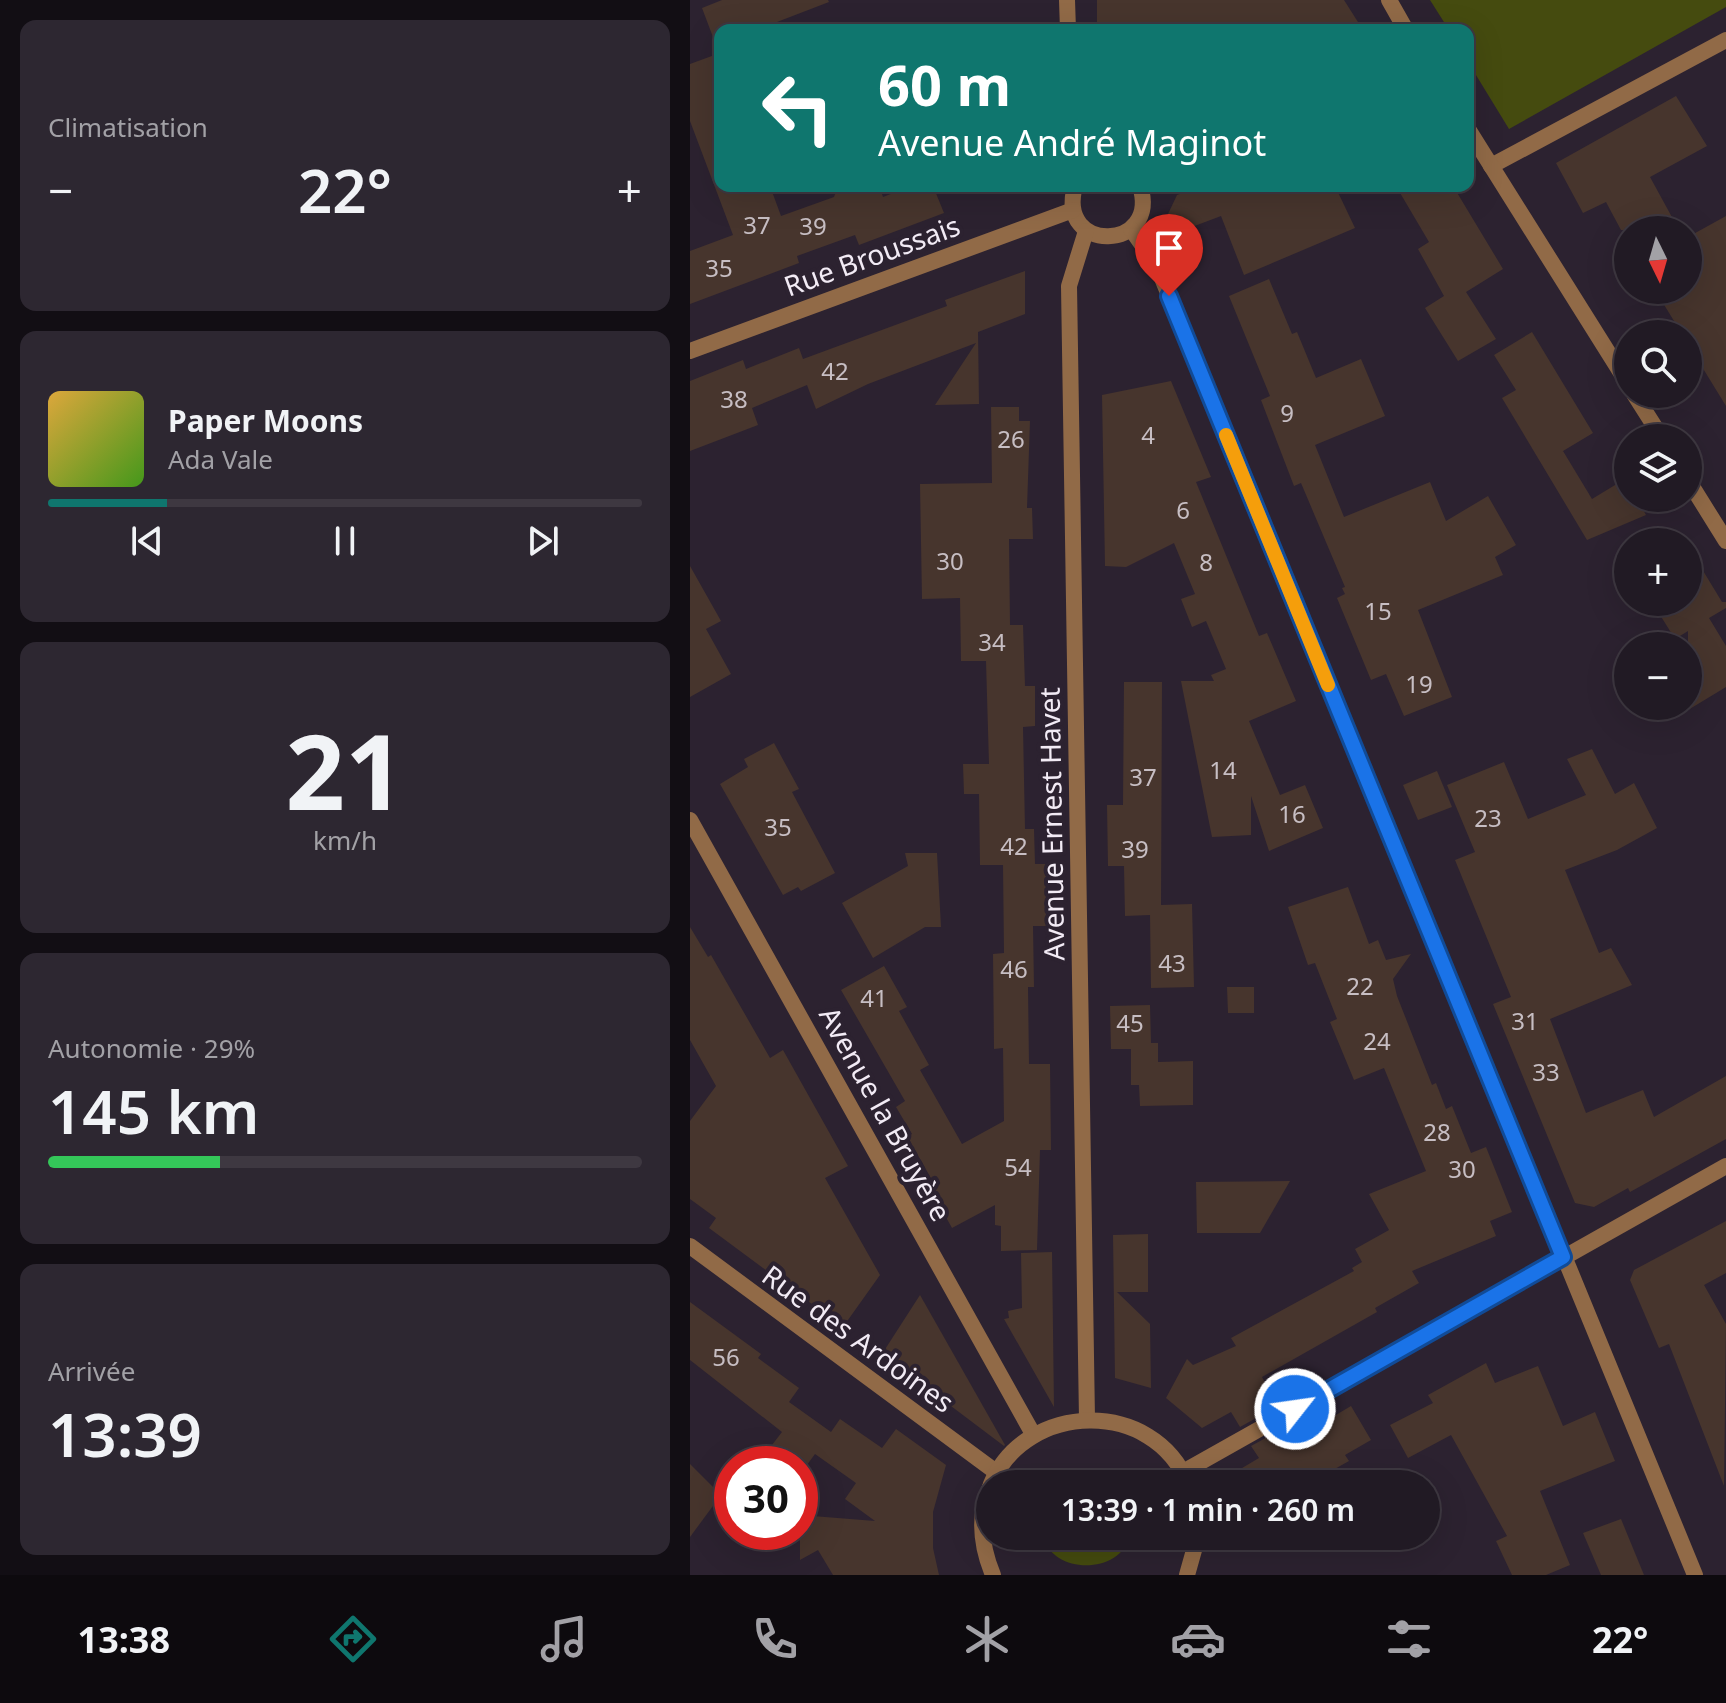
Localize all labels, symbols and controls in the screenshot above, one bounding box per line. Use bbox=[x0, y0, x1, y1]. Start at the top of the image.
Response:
text: 60 m bbox=[878, 46, 1011, 122]
icon: left bbox=[746, 56, 850, 160]
text: Climatisation bbox=[48, 109, 208, 145]
text: Avenue André Maginot bbox=[878, 118, 1266, 167]
text: 22° bbox=[298, 149, 392, 231]
text: − bbox=[48, 160, 73, 220]
text: + bbox=[617, 160, 642, 220]
street label: Rue Broussais bbox=[779, 206, 965, 304]
house number: 37 bbox=[743, 208, 771, 241]
house number: 39 bbox=[799, 209, 827, 242]
pin bbox=[1135, 214, 1203, 296]
north arrow bbox=[1614, 216, 1702, 304]
map controls bbox=[1614, 216, 1702, 720]
icon: arrive bbox=[1147, 226, 1191, 270]
house number: 35 bbox=[705, 251, 733, 284]
button: search bbox=[1614, 320, 1702, 408]
house number: 42 bbox=[821, 354, 849, 387]
house number: 38 bbox=[720, 382, 748, 415]
house number: 9 bbox=[1280, 396, 1294, 429]
text: Paper Moons bbox=[168, 400, 363, 441]
house number: 4 bbox=[1141, 418, 1155, 451]
house number: 26 bbox=[997, 422, 1025, 455]
button: layers bbox=[1614, 424, 1702, 512]
text: Ada Vale bbox=[168, 441, 273, 477]
house number: 6 bbox=[1176, 493, 1190, 526]
icon: previous bbox=[125, 519, 169, 563]
icon: pause bbox=[323, 519, 367, 563]
icon: next bbox=[521, 519, 565, 563]
button: + bbox=[1614, 528, 1702, 616]
house number: 30 bbox=[936, 544, 964, 577]
house number: 8 bbox=[1199, 545, 1213, 578]
house number: 15 bbox=[1364, 594, 1392, 627]
house number: 34 bbox=[978, 625, 1006, 658]
button: − bbox=[1614, 632, 1702, 720]
house number: 19 bbox=[1405, 667, 1433, 700]
street label: Avenue Ernest Havet bbox=[1030, 687, 1072, 961]
text: 21 bbox=[286, 699, 404, 840]
house number: 14 bbox=[1209, 753, 1237, 786]
house number: 37 bbox=[1129, 760, 1157, 793]
house number: 16 bbox=[1278, 797, 1306, 830]
house number: 23 bbox=[1474, 801, 1502, 834]
house number: 35 bbox=[764, 810, 792, 843]
text: km/h bbox=[313, 822, 377, 858]
house number: 42 bbox=[1000, 829, 1028, 862]
house number: 39 bbox=[1121, 832, 1149, 865]
house number: 43 bbox=[1158, 946, 1186, 979]
house number: 46 bbox=[1000, 952, 1028, 985]
house number: 22 bbox=[1346, 969, 1374, 1002]
house number: 41 bbox=[860, 981, 888, 1014]
street label: Avenue la Bruyère bbox=[811, 999, 961, 1228]
house number: 31 bbox=[1511, 1004, 1539, 1037]
house number: 45 bbox=[1116, 1006, 1144, 1039]
house number: 24 bbox=[1363, 1024, 1391, 1057]
text: Autonomie · 29% bbox=[48, 1030, 255, 1066]
house number: 33 bbox=[1532, 1055, 1560, 1088]
text: 145 km bbox=[48, 1070, 259, 1152]
house number: 28 bbox=[1423, 1115, 1451, 1148]
house number: 54 bbox=[1004, 1150, 1032, 1183]
house number: 30 bbox=[1448, 1152, 1476, 1185]
street label: Rue des Ardoines bbox=[755, 1256, 962, 1421]
house number: 56 bbox=[712, 1340, 740, 1373]
text: Arrivée bbox=[48, 1353, 135, 1389]
position arrow bbox=[1253, 1367, 1337, 1451]
text: 13:39 bbox=[48, 1393, 202, 1475]
speed limit sign: 30 bbox=[714, 1446, 818, 1550]
text: 13:39 · 1 min · 260 m bbox=[1061, 1489, 1355, 1530]
icon: directions bbox=[325, 1611, 381, 1667]
icon: music bbox=[536, 1611, 592, 1667]
icon: phone bbox=[747, 1611, 803, 1667]
icon: climate bbox=[959, 1611, 1015, 1667]
icon: car bbox=[1170, 1611, 1226, 1667]
icon: filters bbox=[1381, 1611, 1437, 1667]
text: 13:38 bbox=[78, 1615, 170, 1664]
text: 22° bbox=[1592, 1615, 1648, 1664]

